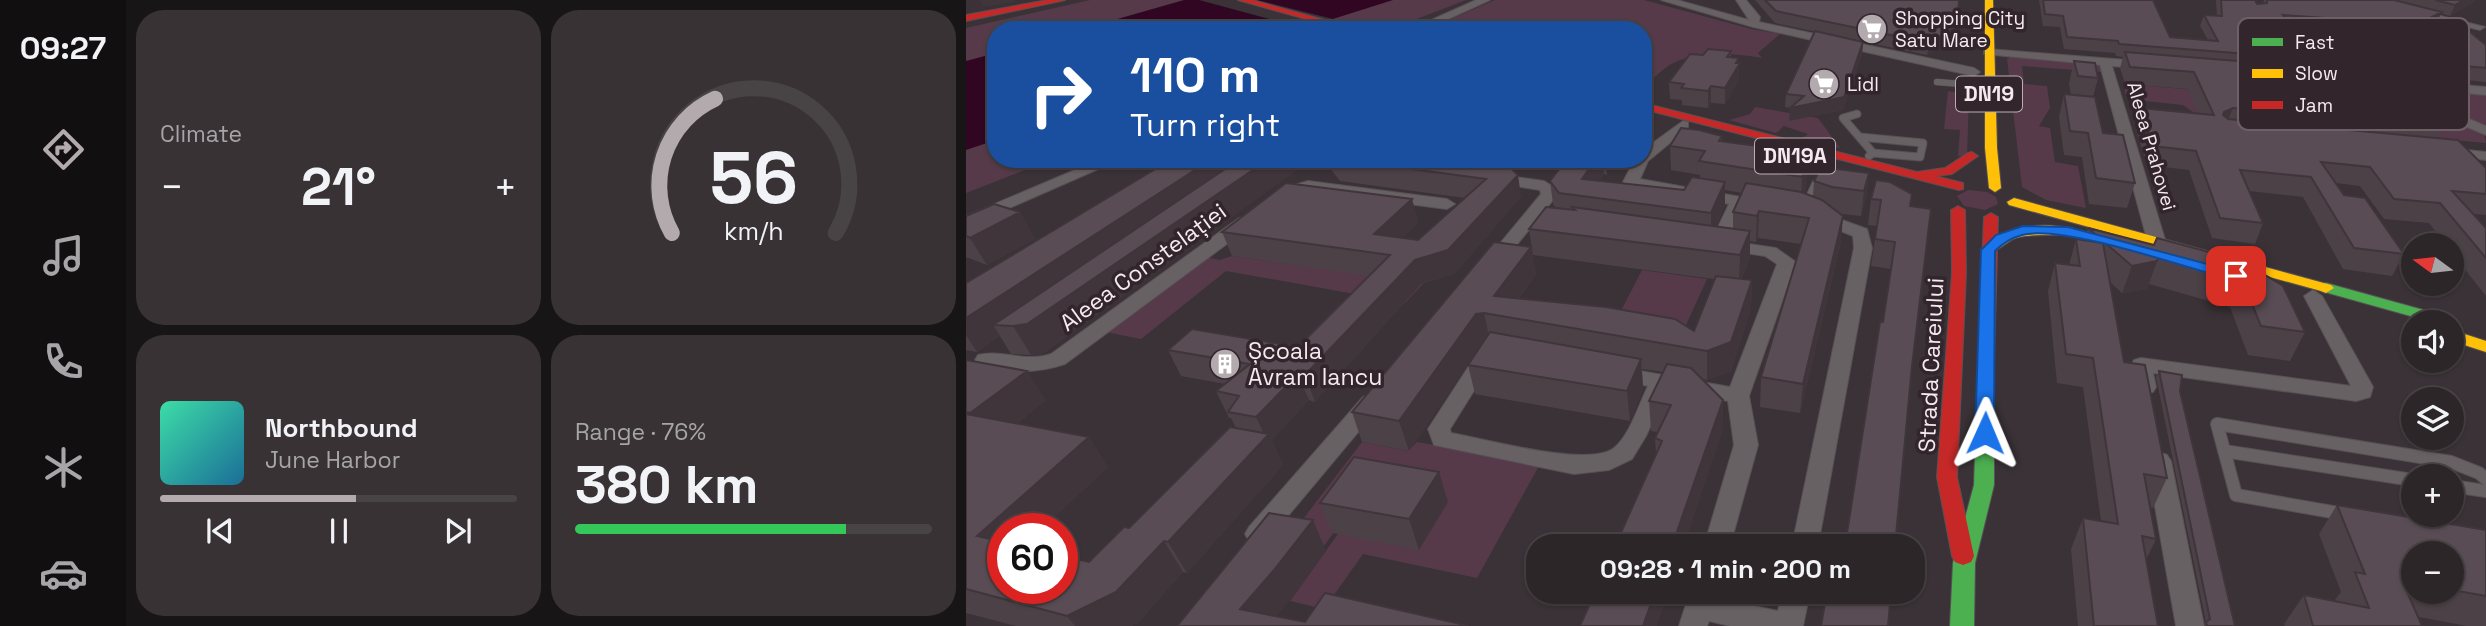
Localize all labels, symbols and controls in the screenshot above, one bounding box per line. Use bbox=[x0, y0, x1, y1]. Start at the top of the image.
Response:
place label: Shopping City Satu Mare bbox=[1895, 6, 2025, 53]
supermarket icon: Shopping City Satu Mare bbox=[1855, 12, 1889, 46]
legend bbox=[2238, 18, 2469, 130]
text: 09:27 bbox=[20, 28, 106, 68]
text: Fast bbox=[2295, 30, 2335, 55]
text: 110 m bbox=[1130, 44, 1260, 106]
icon: right bbox=[1015, 49, 1106, 140]
text: Slow bbox=[2295, 61, 2338, 86]
supermarket icon: Lidl bbox=[1807, 67, 1841, 101]
place label: Lidl bbox=[1847, 72, 1879, 97]
road number: DN19 bbox=[1956, 76, 2022, 112]
street label: Aleea Prahovei bbox=[2121, 79, 2182, 213]
text: Jam bbox=[2295, 93, 2333, 118]
text: Turn right bbox=[1130, 105, 1280, 145]
text: Climate bbox=[160, 119, 242, 149]
icon: directions bbox=[39, 125, 88, 174]
text: 56 bbox=[709, 132, 798, 225]
road number: DN19A bbox=[1755, 138, 1835, 174]
text: 21° bbox=[301, 154, 376, 220]
text: − bbox=[160, 163, 184, 211]
text: + bbox=[493, 163, 517, 211]
street label: Aleea Constelației bbox=[1054, 196, 1232, 338]
text: km/h bbox=[724, 215, 783, 247]
icon: music bbox=[39, 231, 88, 280]
north arrow bbox=[2401, 233, 2464, 296]
map controls bbox=[2401, 233, 2464, 604]
pin bbox=[2206, 246, 2266, 306]
icon: arrive bbox=[2217, 257, 2255, 295]
street label: Strada Careiului bbox=[1911, 277, 1951, 453]
button: sound bbox=[2401, 310, 2464, 373]
place label: Școala Avram Iancu bbox=[1248, 336, 1382, 392]
icon: phone bbox=[39, 337, 88, 386]
building icon: Școala Avram Iancu bbox=[1208, 347, 1242, 381]
button: layers bbox=[2401, 387, 2464, 450]
position arrow bbox=[1948, 396, 2022, 470]
text: Northbound bbox=[265, 411, 418, 445]
text: Range · 76% bbox=[575, 417, 706, 447]
icon: climate bbox=[39, 443, 88, 492]
text: June Harbor bbox=[265, 445, 400, 475]
text: 380 km bbox=[575, 452, 758, 518]
button: + bbox=[2401, 464, 2464, 527]
icon: previous bbox=[201, 512, 239, 550]
icon: pause bbox=[320, 512, 358, 550]
icon: next bbox=[439, 512, 477, 550]
speed limit sign: 60 bbox=[987, 513, 1078, 604]
button: − bbox=[2401, 541, 2464, 604]
icon: car bbox=[39, 549, 88, 598]
text: 09:28 · 1 min · 200 m bbox=[1600, 552, 1851, 586]

